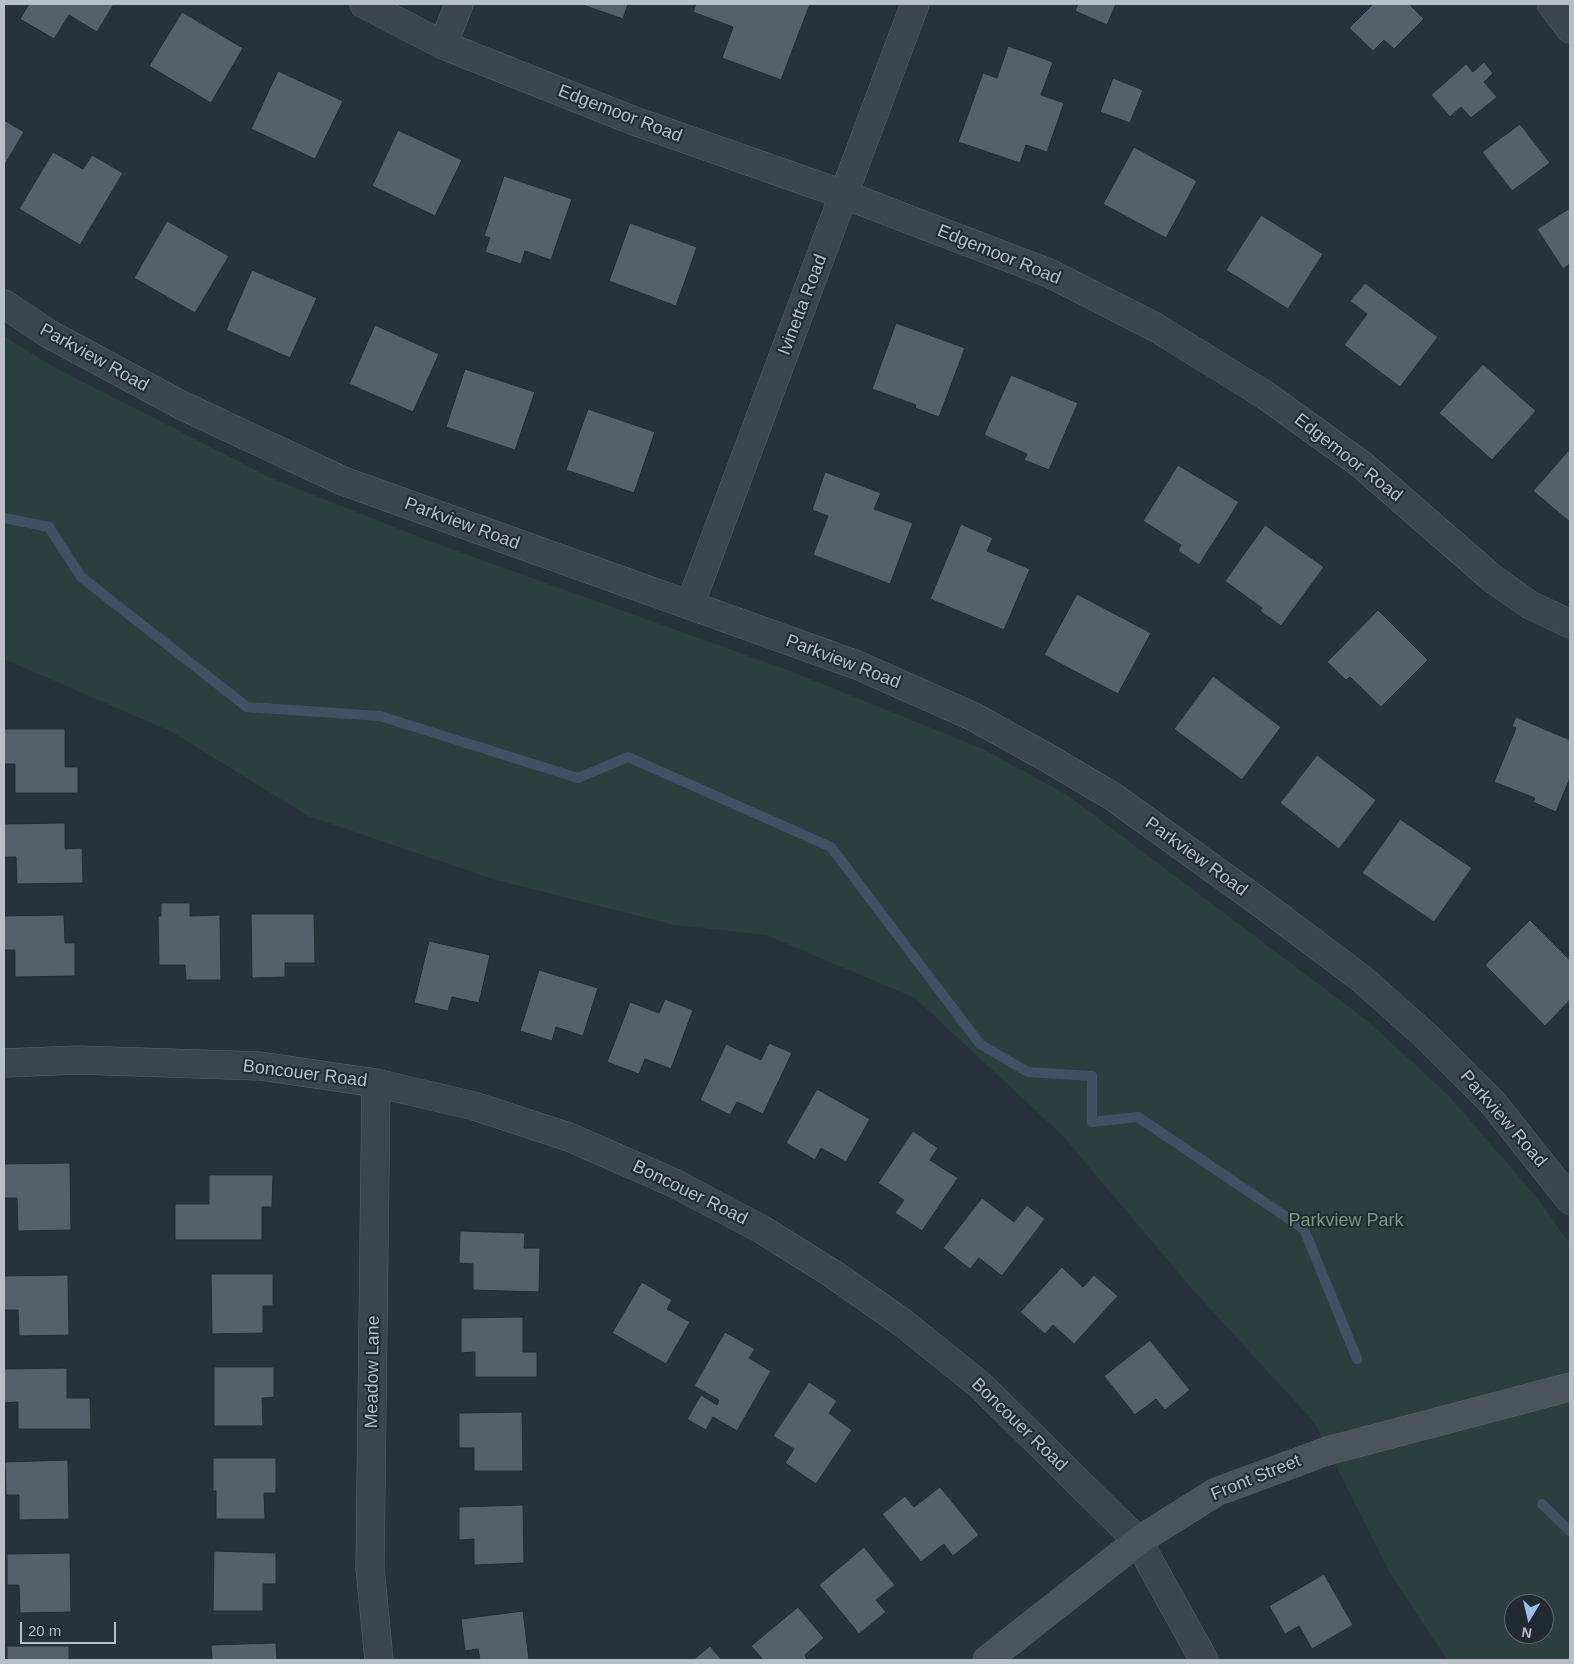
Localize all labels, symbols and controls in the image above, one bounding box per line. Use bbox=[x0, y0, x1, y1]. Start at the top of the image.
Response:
street label: Edgemoor Road bbox=[555, 80, 685, 148]
street label: Edgemoor Road bbox=[934, 220, 1064, 290]
street label: Ivinetta Road bbox=[774, 252, 832, 358]
street label: Parkview Road bbox=[36, 319, 152, 397]
street label: Edgemoor Road bbox=[1290, 409, 1406, 507]
street label: Parkview Road bbox=[401, 493, 523, 555]
street label: Parkview Road bbox=[783, 630, 903, 694]
street label: Parkview Road bbox=[1141, 813, 1251, 901]
street label: Boncouer Road bbox=[242, 1056, 368, 1092]
street label: Parkview Road bbox=[1455, 1066, 1551, 1172]
street label: Boncouer Road bbox=[629, 1156, 751, 1230]
park label: Parkview Park bbox=[1288, 1210, 1404, 1232]
street label: Meadow Lane bbox=[361, 1315, 385, 1429]
street label: Boncouer Road bbox=[967, 1374, 1071, 1476]
street label: Front Street bbox=[1208, 1450, 1304, 1506]
north arrow bbox=[1504, 1594, 1554, 1644]
scale bar bbox=[22, 1612, 119, 1644]
text: 20 m bbox=[28, 1622, 61, 1639]
text: N bbox=[1521, 1624, 1533, 1642]

